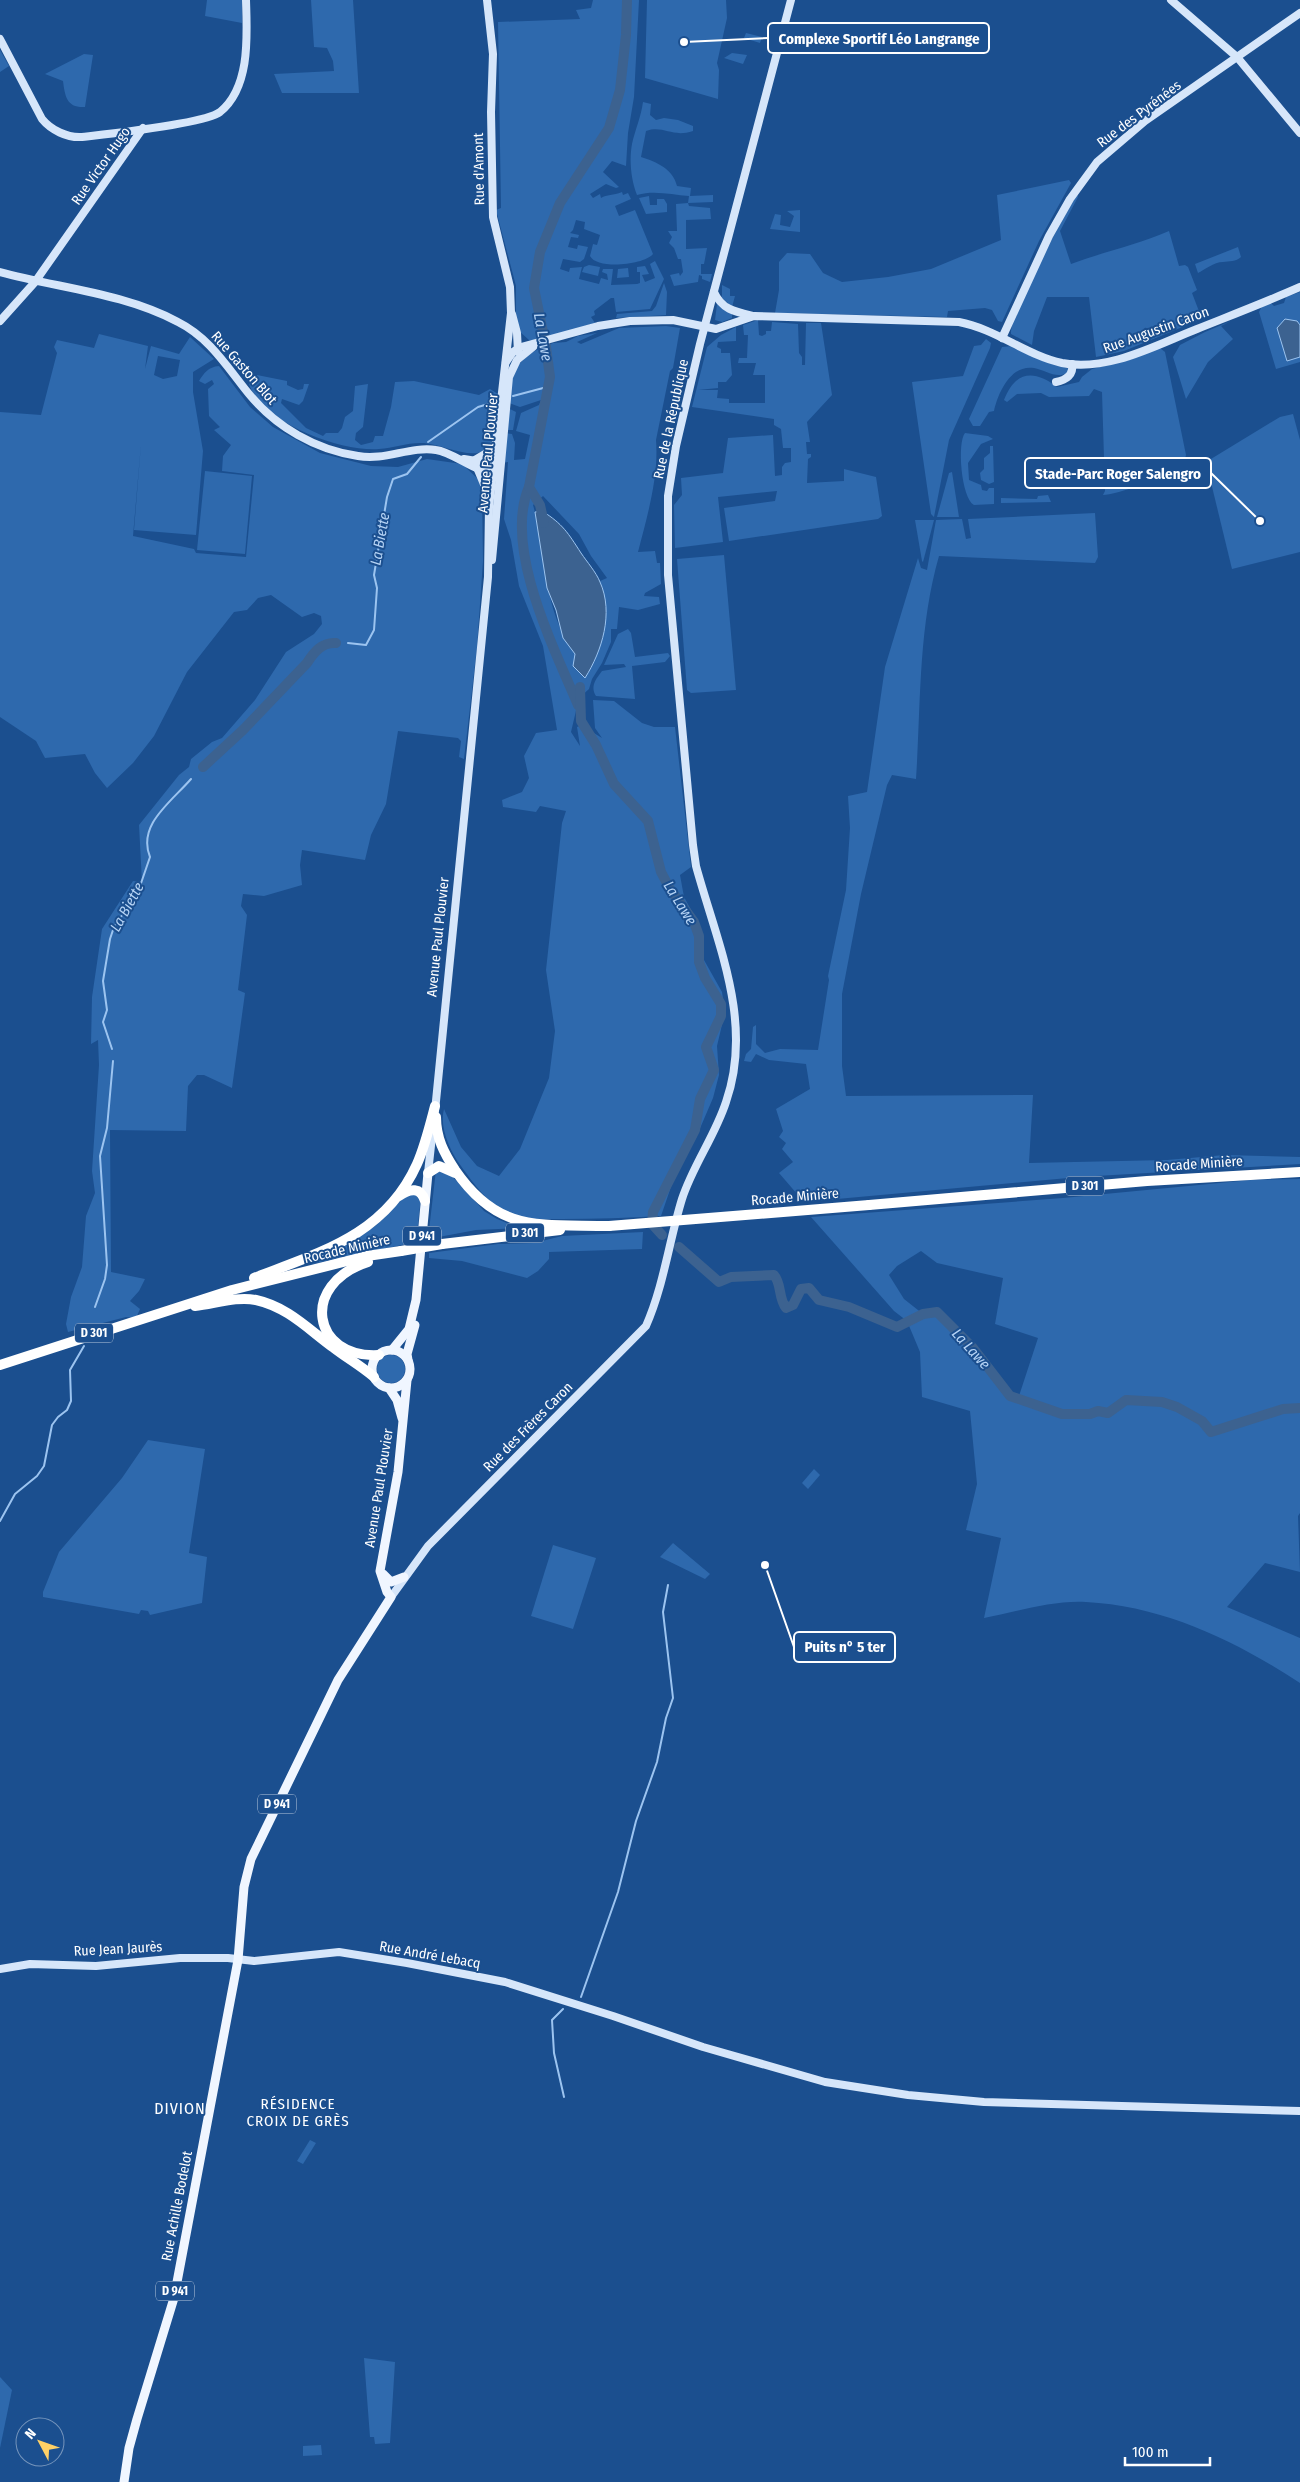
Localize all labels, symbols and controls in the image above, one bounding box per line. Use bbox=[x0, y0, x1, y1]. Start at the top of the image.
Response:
callout: Complexe Sportif Léo Langrange bbox=[768, 23, 989, 53]
text: Complexe Sportif Léo Langrange bbox=[779, 30, 980, 48]
street label: Rue des Pyrénées bbox=[1094, 77, 1184, 151]
street label: Rue Victor Hugo bbox=[68, 124, 134, 208]
street label: Rue d'Amont bbox=[470, 132, 488, 205]
street label: Rue Augustin Caron bbox=[1101, 303, 1211, 357]
water label: La Lawe bbox=[530, 312, 556, 362]
street label: Rue Gaston Blot bbox=[208, 328, 281, 408]
street label: Rue de la République bbox=[650, 357, 692, 481]
street label: Avenue Paul Plouvier bbox=[474, 392, 502, 514]
callout: Stade-Parc Roger Salengro bbox=[1025, 458, 1211, 488]
text: Stade-Parc Roger Salengro bbox=[1035, 465, 1201, 483]
water label: La Biette bbox=[367, 511, 393, 567]
street label: Avenue Paul Plouvier bbox=[423, 876, 453, 998]
water label: La Lawe bbox=[660, 878, 700, 928]
water label: La Biette bbox=[106, 879, 148, 935]
street label: Rocade Minière bbox=[1155, 1152, 1244, 1176]
road number: D 301 bbox=[1066, 1176, 1104, 1196]
street label: Rocade Minière bbox=[750, 1185, 840, 1209]
road number: D 301 bbox=[506, 1224, 544, 1242]
road number: D 941 bbox=[403, 1226, 441, 1246]
street label: Rocade Minière bbox=[302, 1231, 392, 1267]
road number: D 301 bbox=[75, 1324, 113, 1342]
water label: La Lawe bbox=[948, 1325, 994, 1373]
street label: Rue des Frères Caron bbox=[480, 1379, 576, 1475]
street label: Avenue Paul Plouvier bbox=[361, 1427, 397, 1549]
callout: Puits n° 5 ter bbox=[794, 1632, 895, 1662]
text: Puits n° 5 ter bbox=[804, 1638, 886, 1656]
road number: D 941 bbox=[258, 1795, 296, 1814]
street label: Rue Jean Jaurès bbox=[73, 1938, 163, 1960]
street label: Rue André Lebacq bbox=[378, 1938, 482, 1972]
district label: RÉSIDENCE CROIX DE GRÈS bbox=[246, 2095, 350, 2130]
district label: DIVION bbox=[154, 2099, 206, 2118]
street label: Rue Achille Bodelot bbox=[158, 2149, 196, 2263]
road number: D 941 bbox=[156, 2282, 194, 2300]
north arrow bbox=[15, 2417, 65, 2467]
text: N bbox=[21, 2425, 40, 2443]
scale bar bbox=[1125, 2434, 1210, 2466]
text: 100 m bbox=[1132, 2443, 1169, 2461]

